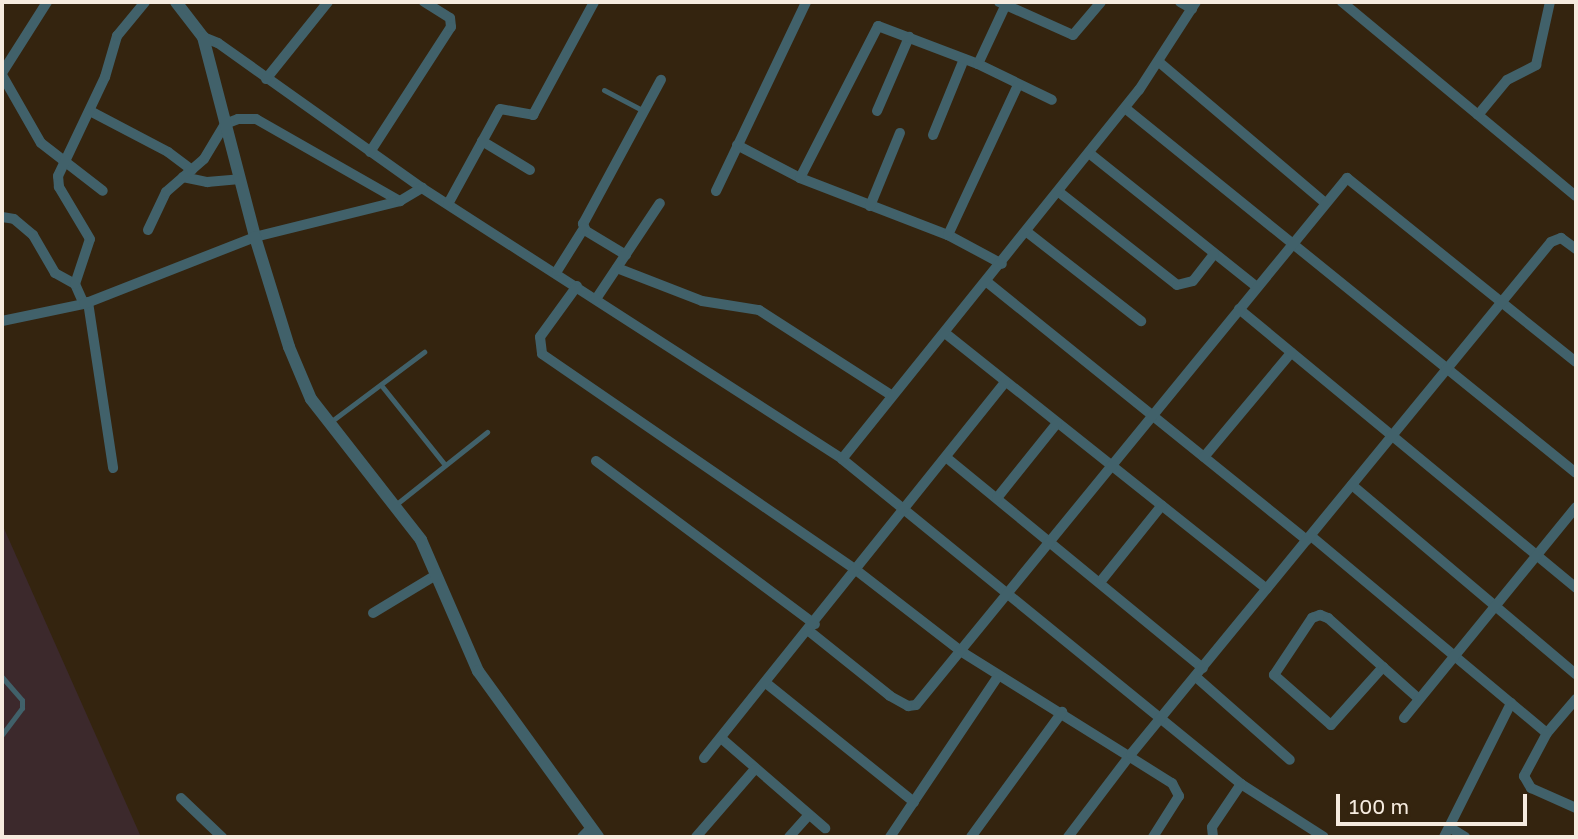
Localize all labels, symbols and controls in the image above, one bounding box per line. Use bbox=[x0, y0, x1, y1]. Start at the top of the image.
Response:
scale bar bbox=[1340, 780, 1531, 824]
text: 100 m bbox=[1349, 793, 1409, 819]

